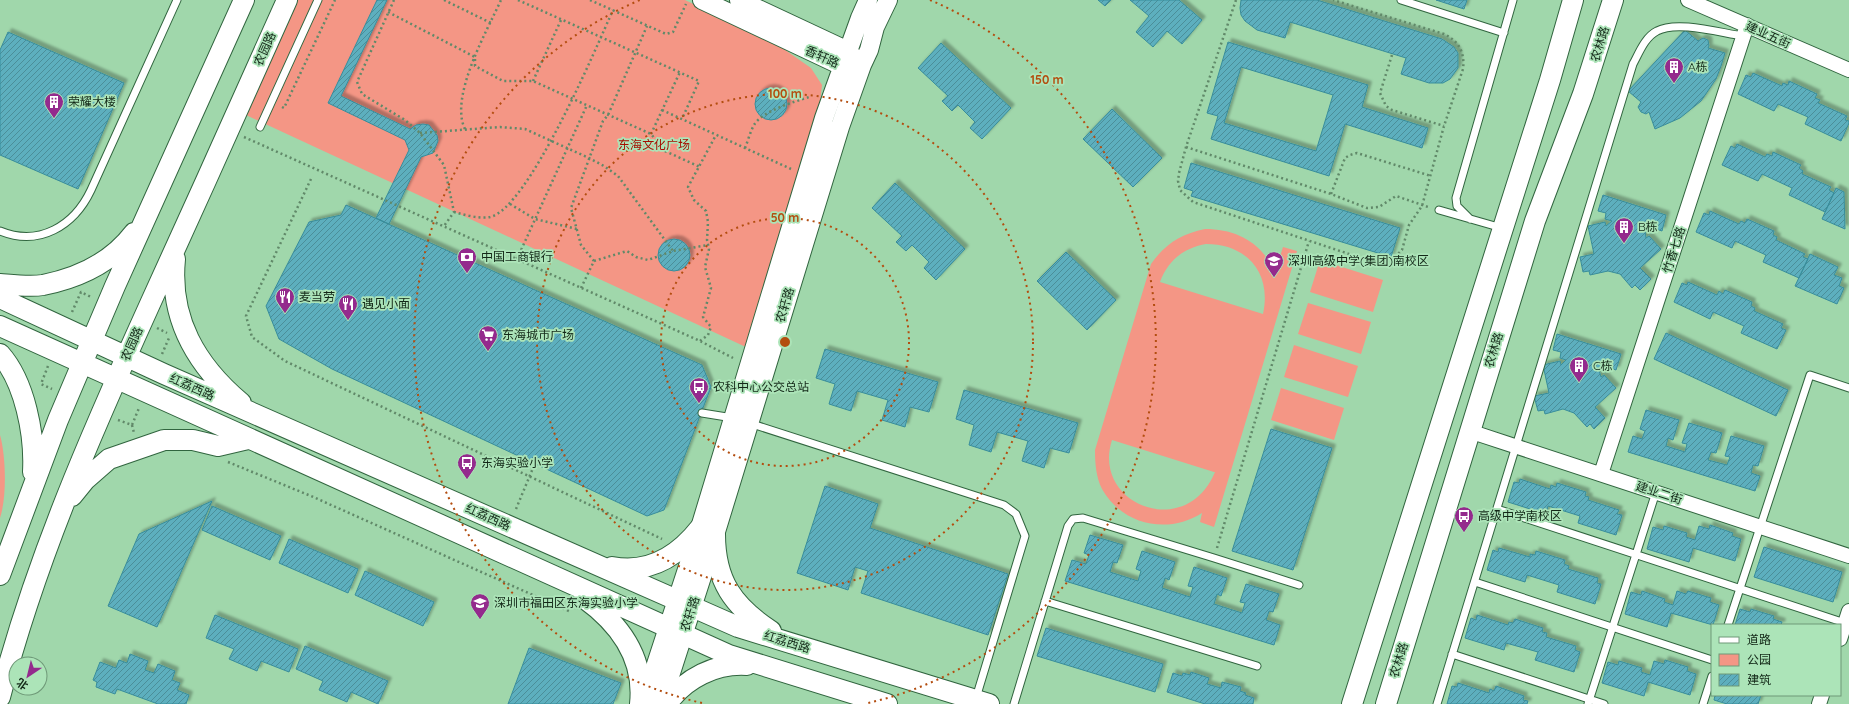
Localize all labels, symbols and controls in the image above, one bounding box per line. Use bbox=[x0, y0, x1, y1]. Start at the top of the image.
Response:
street label: 建业五街 bbox=[1743, 18, 1793, 51]
street label: 农林路 bbox=[1587, 24, 1612, 63]
street label: 农园路 bbox=[250, 29, 279, 68]
street label: 香轩路 bbox=[803, 42, 842, 71]
building icon: A栋 bbox=[1663, 56, 1685, 84]
place label: A栋 bbox=[1688, 59, 1708, 74]
text: 150 m bbox=[1030, 72, 1064, 87]
text: 100 m bbox=[768, 86, 802, 101]
building icon: 荣耀大楼 bbox=[43, 91, 65, 119]
place label: 荣耀大楼 bbox=[68, 94, 116, 109]
park label: 东海文化广场 bbox=[618, 137, 690, 152]
text: 50 m bbox=[771, 210, 799, 225]
building icon: B栋 bbox=[1613, 216, 1635, 244]
place label: B栋 bbox=[1638, 219, 1658, 234]
street label: 竹香七路 bbox=[1659, 225, 1688, 275]
bank icon: 中国工商银行 bbox=[456, 246, 478, 274]
place label: 中国工商银行 bbox=[481, 249, 553, 264]
school or university icon: 深圳高级中学(集团)南校区 bbox=[1263, 250, 1285, 278]
place label: 深圳高级中学(集团)南校区 bbox=[1288, 253, 1429, 268]
street label: 农轩路 bbox=[772, 285, 797, 324]
restaurant icon: 麦当劳 bbox=[274, 286, 296, 314]
place label: 麦当劳 bbox=[299, 289, 335, 304]
restaurant icon: 遇见小面 bbox=[337, 293, 359, 321]
place label: 遇见小面 bbox=[362, 296, 410, 311]
street label: 农园路 bbox=[117, 324, 146, 363]
supermarket icon: 东海城市广场 bbox=[477, 324, 499, 352]
place label: 东海城市广场 bbox=[502, 327, 574, 342]
street label: 农林路 bbox=[1481, 330, 1506, 369]
centre of rings bbox=[778, 335, 792, 349]
building icon: C栋 bbox=[1568, 355, 1590, 383]
place label: C栋 bbox=[1593, 358, 1613, 373]
street label: 红荔西路 bbox=[167, 370, 217, 403]
bus stop icon: 农科中心公交总站 bbox=[688, 376, 710, 404]
place label: 农科中心公交总站 bbox=[713, 379, 809, 394]
bus stop icon: 东海实验小学 bbox=[456, 452, 478, 480]
place label: 东海实验小学 bbox=[481, 455, 553, 470]
street label: 建业二街 bbox=[1634, 478, 1684, 507]
street label: 红荔西路 bbox=[463, 500, 513, 533]
bus stop icon: 高级中学南校区 bbox=[1453, 505, 1475, 533]
place label: 高级中学南校区 bbox=[1478, 508, 1562, 523]
school or university icon: 深圳市福田区东海实验小学 bbox=[469, 592, 491, 620]
street label: 农轩路 bbox=[677, 594, 702, 633]
place label: 深圳市福田区东海实验小学 bbox=[494, 595, 638, 610]
legend bbox=[1711, 624, 1841, 696]
street label: 红荔西路 bbox=[762, 627, 812, 656]
text: 道路 bbox=[1747, 632, 1771, 647]
street label: 农林路 bbox=[1386, 640, 1411, 679]
text: 公园 bbox=[1747, 652, 1771, 667]
north arrow bbox=[8, 656, 48, 696]
text: 建筑 bbox=[1747, 672, 1771, 687]
text: 北 bbox=[14, 675, 31, 693]

